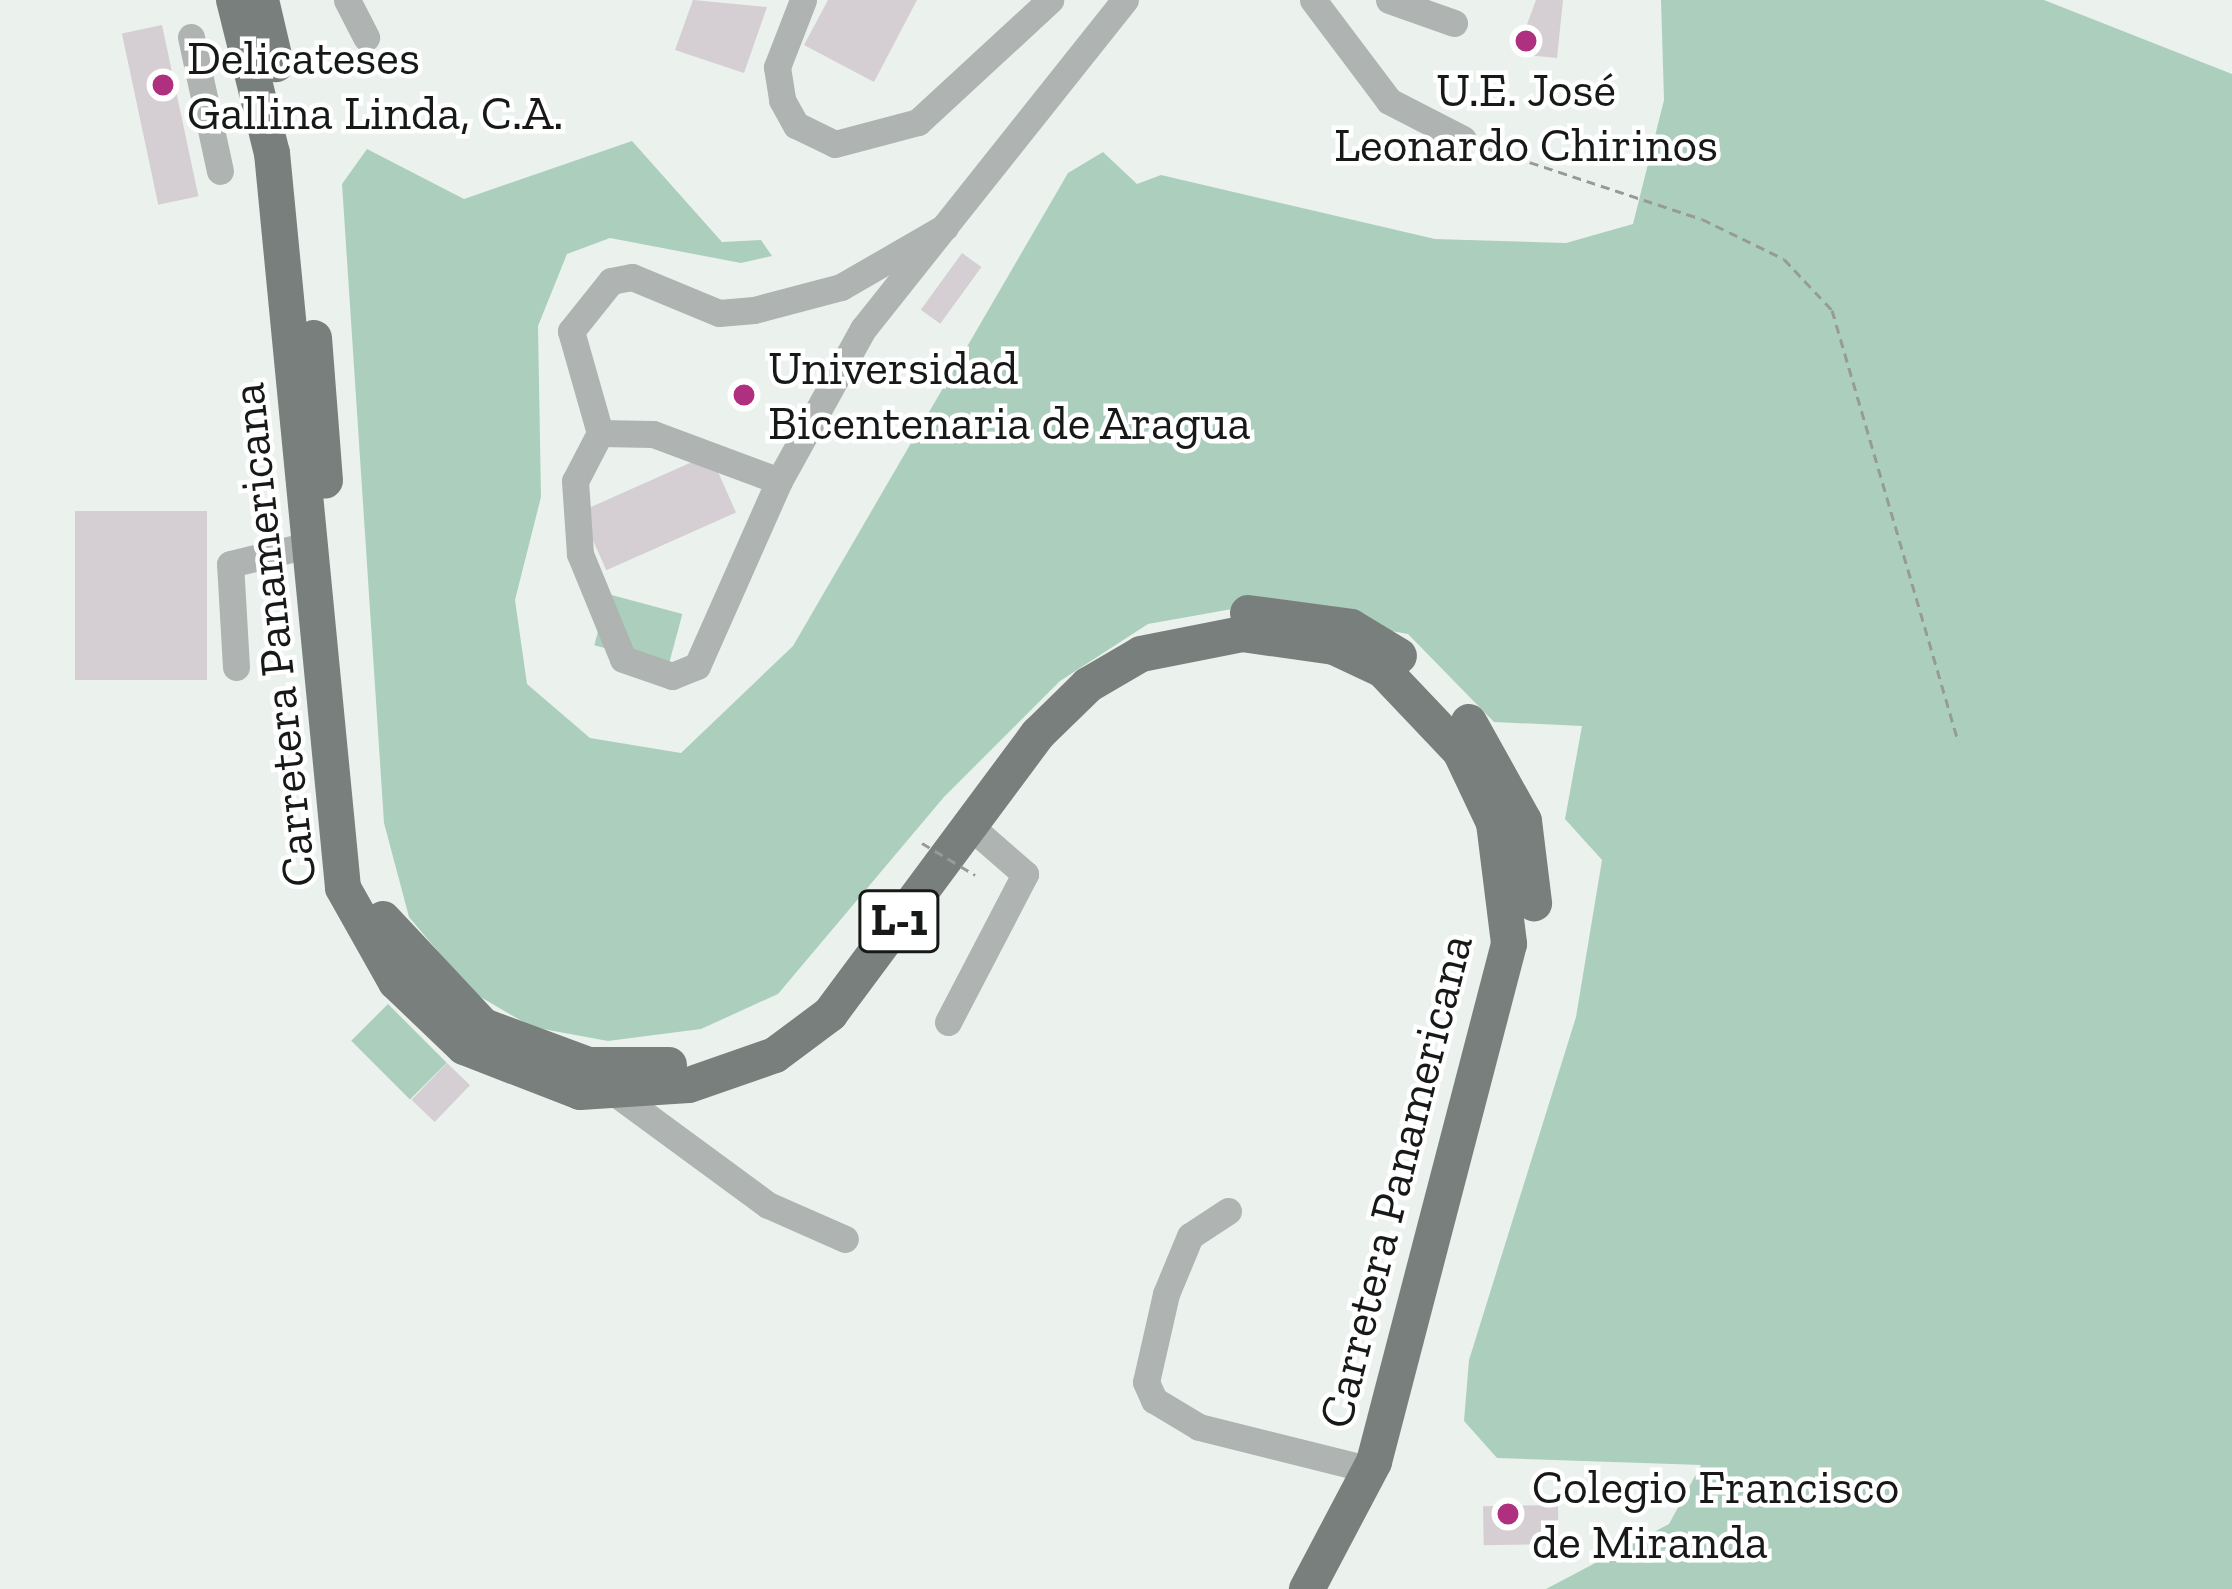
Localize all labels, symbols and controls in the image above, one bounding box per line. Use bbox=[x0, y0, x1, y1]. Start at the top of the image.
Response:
place label: Delicateses Gallina Linda, C.A. bbox=[187, 28, 563, 141]
marker: U.E. José Leonardo Chirinos bbox=[1513, 28, 1539, 54]
place label: U.E. José Leonardo Chirinos bbox=[1334, 60, 1718, 173]
marker: Delicateses Gallina Linda, C.A. bbox=[150, 72, 176, 98]
place label: Universidad Bicentenaria de Aragua bbox=[768, 338, 1252, 451]
street label: Carretera Panamericana bbox=[218, 380, 328, 890]
marker: Universidad Bicentenaria de Aragua bbox=[731, 382, 757, 408]
road number: L-1 bbox=[857, 882, 941, 960]
street label: Carretera Panamericana bbox=[1306, 928, 1484, 1434]
place label: Colegio Francisco de Miranda bbox=[1532, 1457, 1899, 1570]
marker: Colegio Francisco de Miranda bbox=[1495, 1501, 1521, 1527]

